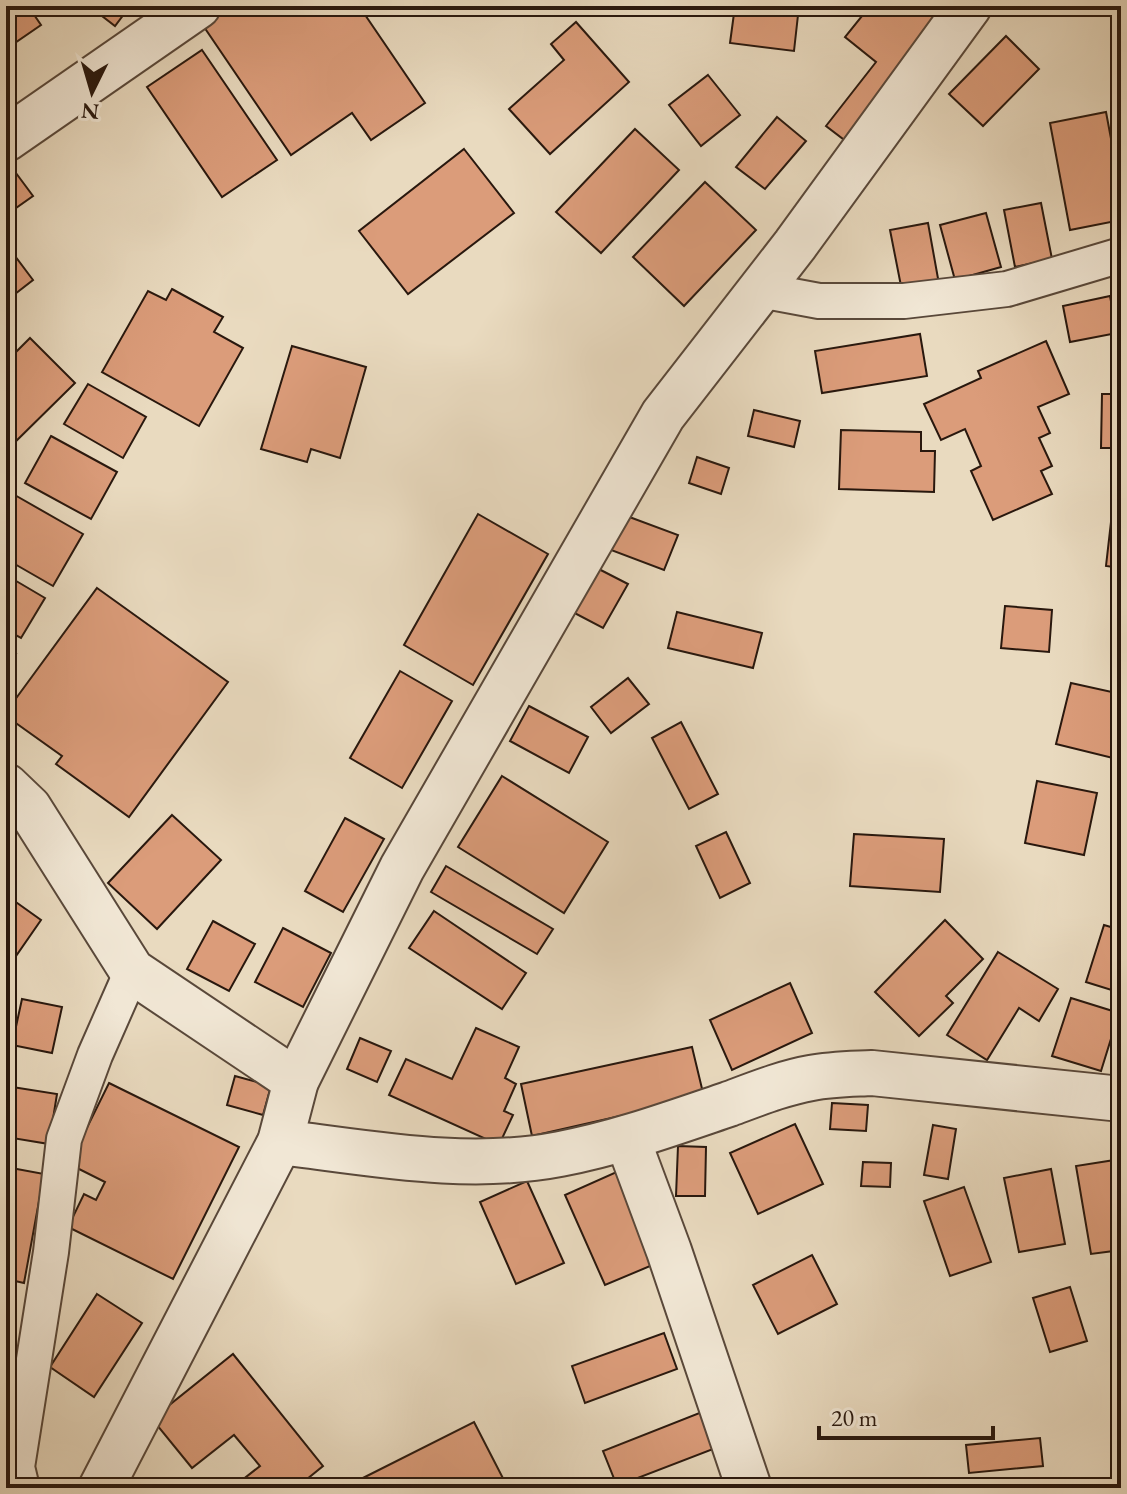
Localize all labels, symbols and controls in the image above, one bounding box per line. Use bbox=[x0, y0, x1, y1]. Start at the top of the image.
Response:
north arrow bbox=[52, 52, 132, 132]
text: N bbox=[80, 96, 100, 127]
scale bar bbox=[819, 1390, 993, 1440]
text: 20 m bbox=[831, 1402, 878, 1433]

